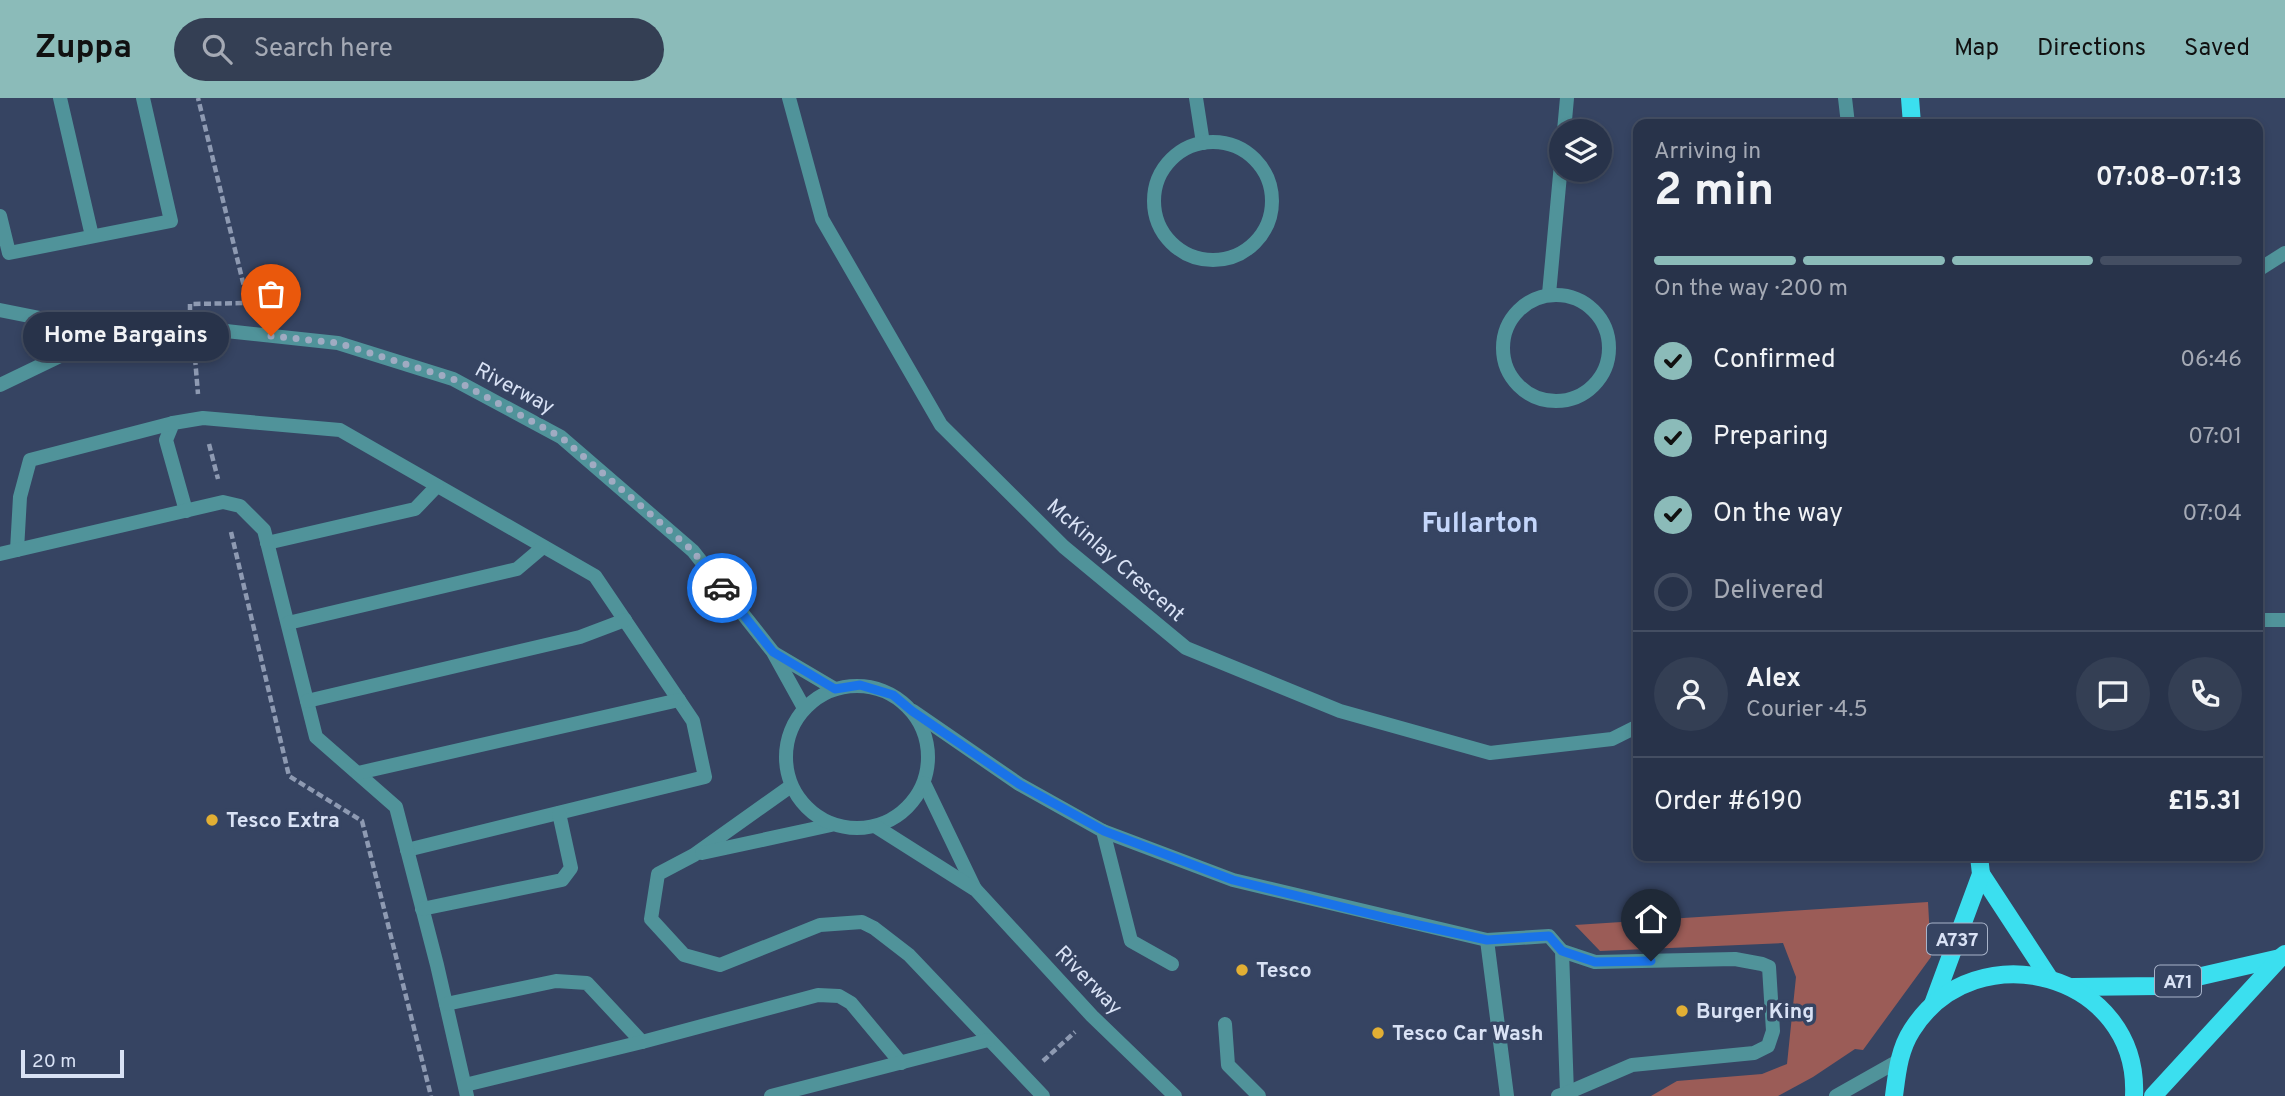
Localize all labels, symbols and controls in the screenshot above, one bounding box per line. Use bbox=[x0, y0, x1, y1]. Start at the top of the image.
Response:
search box bbox=[174, 18, 664, 81]
text: Zuppa bbox=[35, 28, 132, 70]
icon: search bbox=[198, 30, 236, 68]
text: Search here bbox=[254, 33, 393, 66]
text: Map bbox=[1954, 34, 1999, 64]
text: Directions bbox=[2037, 34, 2146, 64]
text: Saved bbox=[2184, 34, 2250, 64]
map controls bbox=[1549, 119, 1612, 182]
button: layers bbox=[1549, 119, 1612, 182]
text: Arriving in bbox=[1654, 138, 1761, 167]
text: 07:08–07:13 bbox=[2096, 162, 2242, 195]
text: 2 min bbox=[1654, 163, 1774, 222]
pin bbox=[241, 264, 301, 336]
icon: bag bbox=[252, 275, 290, 313]
text: On the way · 200 m bbox=[1654, 275, 1848, 304]
callout: Home Bargains bbox=[23, 312, 229, 360]
text: Home Bargains bbox=[44, 322, 208, 351]
icon: check bbox=[1654, 342, 1692, 380]
text: Confirmed bbox=[1713, 344, 1836, 377]
text: 06:46 bbox=[2180, 346, 2242, 375]
street label: Riverway bbox=[470, 357, 559, 422]
icon: check bbox=[1654, 419, 1692, 457]
text: Preparing bbox=[1713, 421, 1828, 454]
text: 07:01 bbox=[2188, 423, 2242, 452]
street label: McKinlay Crescent bbox=[1040, 494, 1190, 629]
icon: check bbox=[1654, 496, 1692, 534]
text: On the way bbox=[1713, 498, 1843, 531]
text: 07:04 bbox=[2183, 500, 2242, 529]
district label: Fullarton bbox=[1421, 507, 1539, 543]
courier bbox=[687, 553, 757, 623]
icon: car bbox=[703, 569, 741, 607]
text: Delivered bbox=[1713, 575, 1824, 608]
button: person bbox=[1654, 657, 1728, 731]
button: chat bbox=[2076, 657, 2150, 731]
button: phone bbox=[2168, 657, 2242, 731]
text: Alex bbox=[1746, 663, 1801, 696]
text: Courier · 4.5 bbox=[1746, 696, 1868, 725]
text: Order #6190 bbox=[1654, 786, 1803, 819]
text: £15.31 bbox=[2168, 786, 2242, 819]
place label: Tesco Extra bbox=[226, 808, 340, 835]
marker: Tesco Extra bbox=[204, 812, 220, 828]
pin bbox=[1621, 889, 1681, 961]
icon: home bbox=[1632, 900, 1670, 938]
road number: A737 bbox=[1927, 924, 1987, 954]
street label: Riverway bbox=[1048, 941, 1128, 1022]
place label: Tesco bbox=[1256, 958, 1312, 985]
marker: Tesco bbox=[1234, 962, 1250, 978]
road number: A71 bbox=[2155, 966, 2201, 996]
place label: Burger King bbox=[1696, 999, 1814, 1026]
marker: Burger King bbox=[1674, 1003, 1690, 1019]
place label: Tesco Car Wash bbox=[1392, 1021, 1544, 1048]
marker: Tesco Car Wash bbox=[1370, 1025, 1386, 1041]
scale bar bbox=[21, 1047, 124, 1079]
text: 20 m bbox=[32, 1050, 76, 1074]

